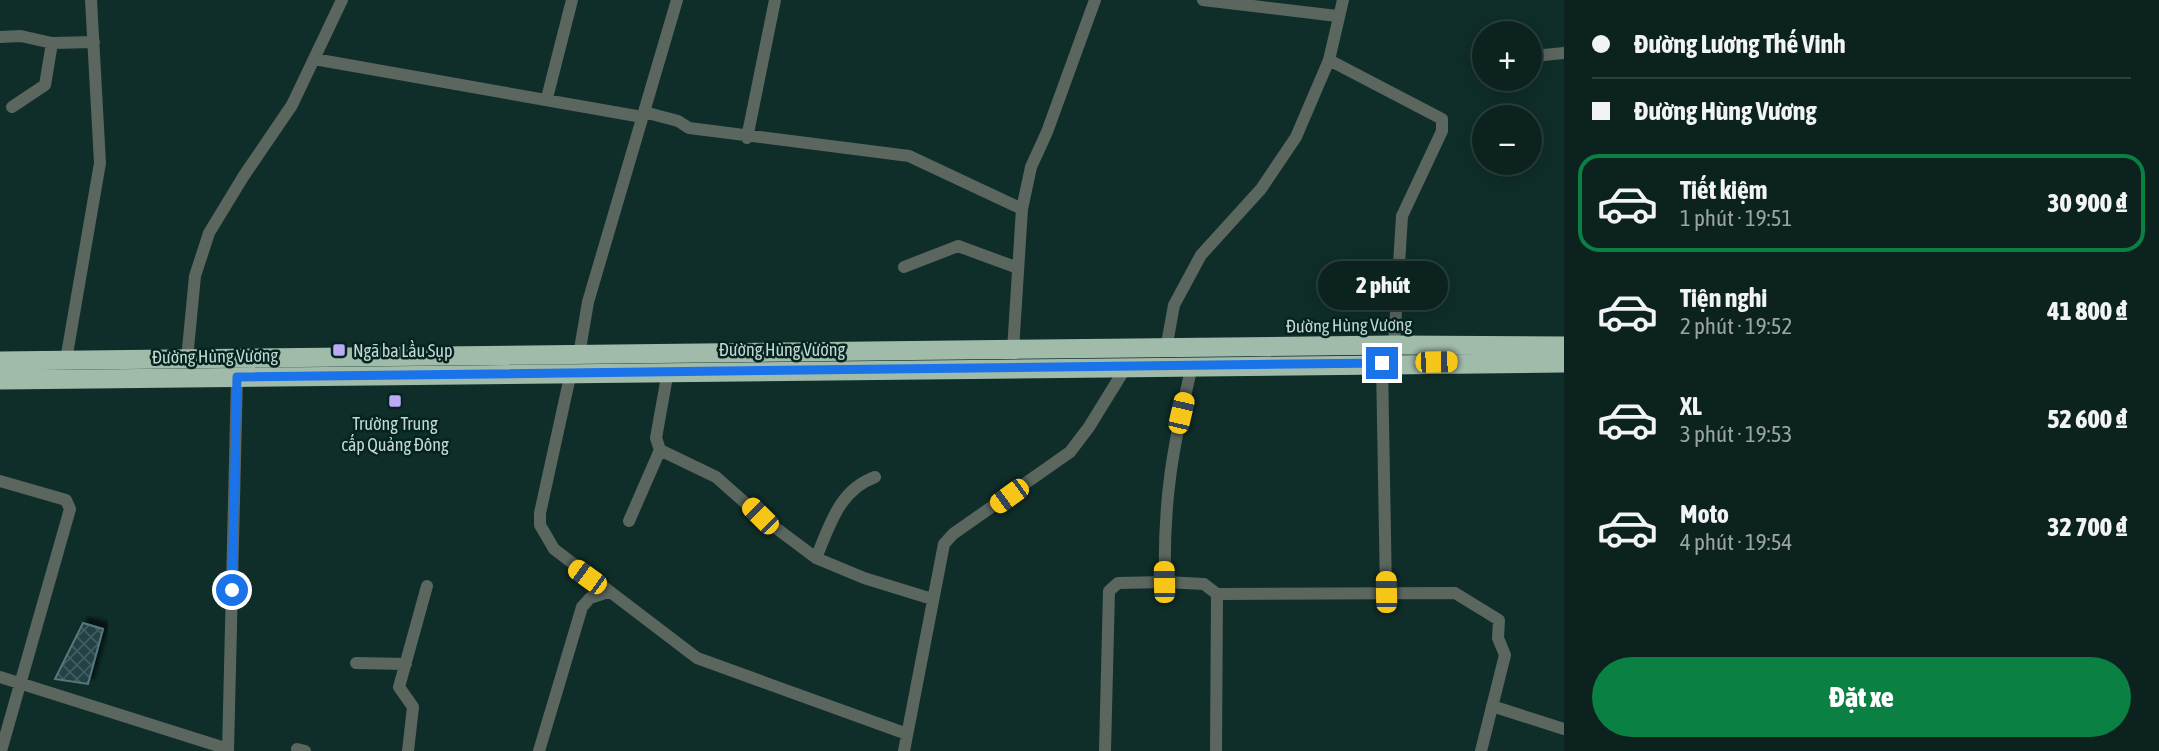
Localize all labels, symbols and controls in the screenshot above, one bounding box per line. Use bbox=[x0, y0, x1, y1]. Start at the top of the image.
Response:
map controls bbox=[1472, 21, 1542, 175]
button: + bbox=[1472, 21, 1542, 91]
text: Đường Lương Thế Vinh bbox=[1634, 29, 1846, 59]
text: Đường Hùng Vương bbox=[1634, 96, 1817, 126]
button: − bbox=[1472, 105, 1542, 175]
icon: car bbox=[1596, 172, 1659, 235]
text: Tiết kiệm bbox=[1680, 175, 1768, 205]
text: 30 900 ₫ bbox=[2047, 188, 2127, 218]
text: 1 phút · 19:51 bbox=[1680, 205, 1792, 231]
callout: 2 phút bbox=[1317, 262, 1447, 310]
text: 2 phút bbox=[1356, 272, 1410, 298]
icon: car bbox=[1596, 280, 1659, 343]
text: Tiện nghi bbox=[1680, 283, 1767, 313]
text: 41 800 ₫ bbox=[2047, 296, 2127, 326]
street label: Đường Hùng Vương bbox=[1286, 313, 1413, 337]
text: 2 phút · 19:52 bbox=[1680, 313, 1792, 339]
place label: Ngã ba Lầu Sụp bbox=[353, 339, 453, 361]
street label: Đường Hùng Vương bbox=[719, 339, 845, 360]
marker: Ngã ba Lầu Sụp bbox=[331, 342, 347, 358]
street label: Đường Hùng Vương bbox=[152, 344, 279, 368]
route end bbox=[1366, 347, 1398, 379]
car bbox=[1415, 351, 1458, 373]
icon: car bbox=[1596, 388, 1659, 451]
car bbox=[1167, 390, 1196, 436]
text: XL bbox=[1680, 391, 1702, 421]
marker: Trường Trung cấp Quảng Đông bbox=[387, 393, 403, 409]
text: 52 600 ₫ bbox=[2047, 404, 2127, 434]
place label: Trường Trung cấp Quảng Đông bbox=[341, 413, 449, 455]
text: 3 phút · 19:53 bbox=[1680, 421, 1792, 447]
car bbox=[986, 475, 1033, 517]
car bbox=[738, 494, 783, 538]
icon: car bbox=[1596, 496, 1659, 559]
text: Moto bbox=[1680, 499, 1729, 529]
text: 32 700 ₫ bbox=[2047, 512, 2127, 542]
text: 4 phút · 19:54 bbox=[1680, 529, 1792, 555]
car bbox=[564, 556, 611, 598]
car bbox=[1154, 561, 1175, 603]
car bbox=[1376, 571, 1397, 613]
route start bbox=[216, 574, 248, 606]
button: Đặt xe bbox=[1592, 657, 2131, 737]

